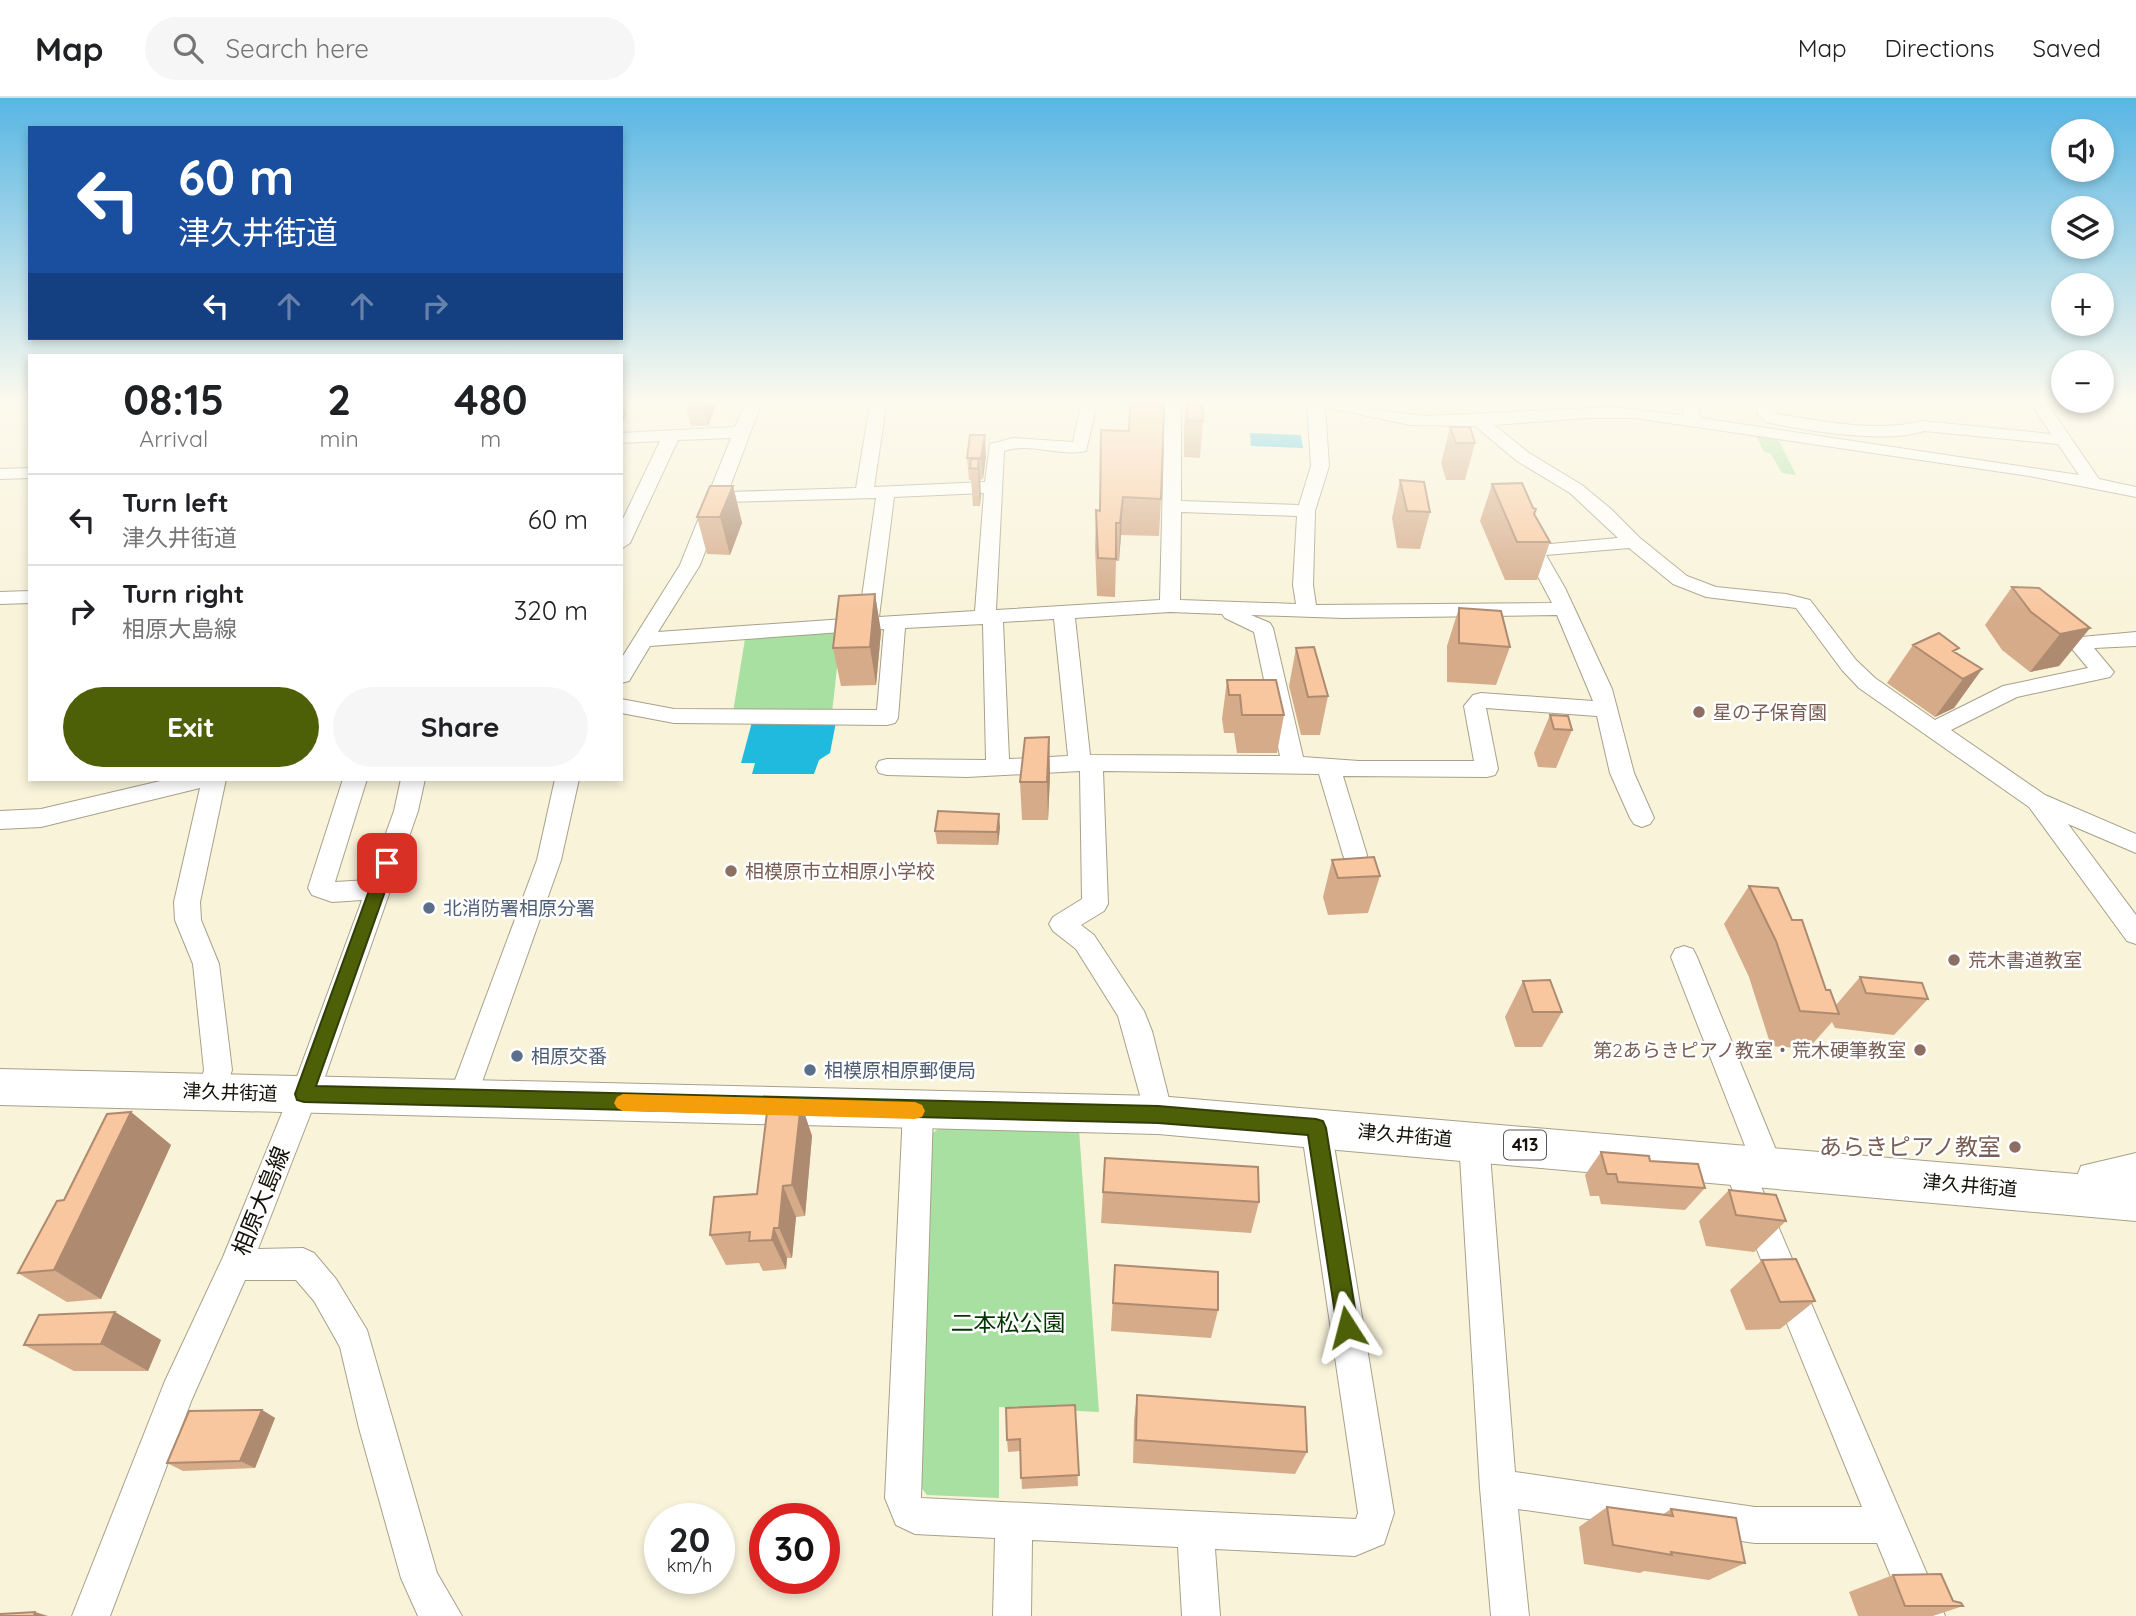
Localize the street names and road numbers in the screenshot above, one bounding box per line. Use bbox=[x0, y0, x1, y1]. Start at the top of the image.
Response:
street label: 津久井街道 bbox=[182, 1078, 278, 1106]
street label: 津久井街道 bbox=[1357, 1119, 1453, 1151]
road number: 413 bbox=[1504, 1130, 1546, 1160]
street label: 相原大島線 bbox=[226, 1142, 296, 1260]
street label: 津久井街道 bbox=[1922, 1169, 2018, 1201]

